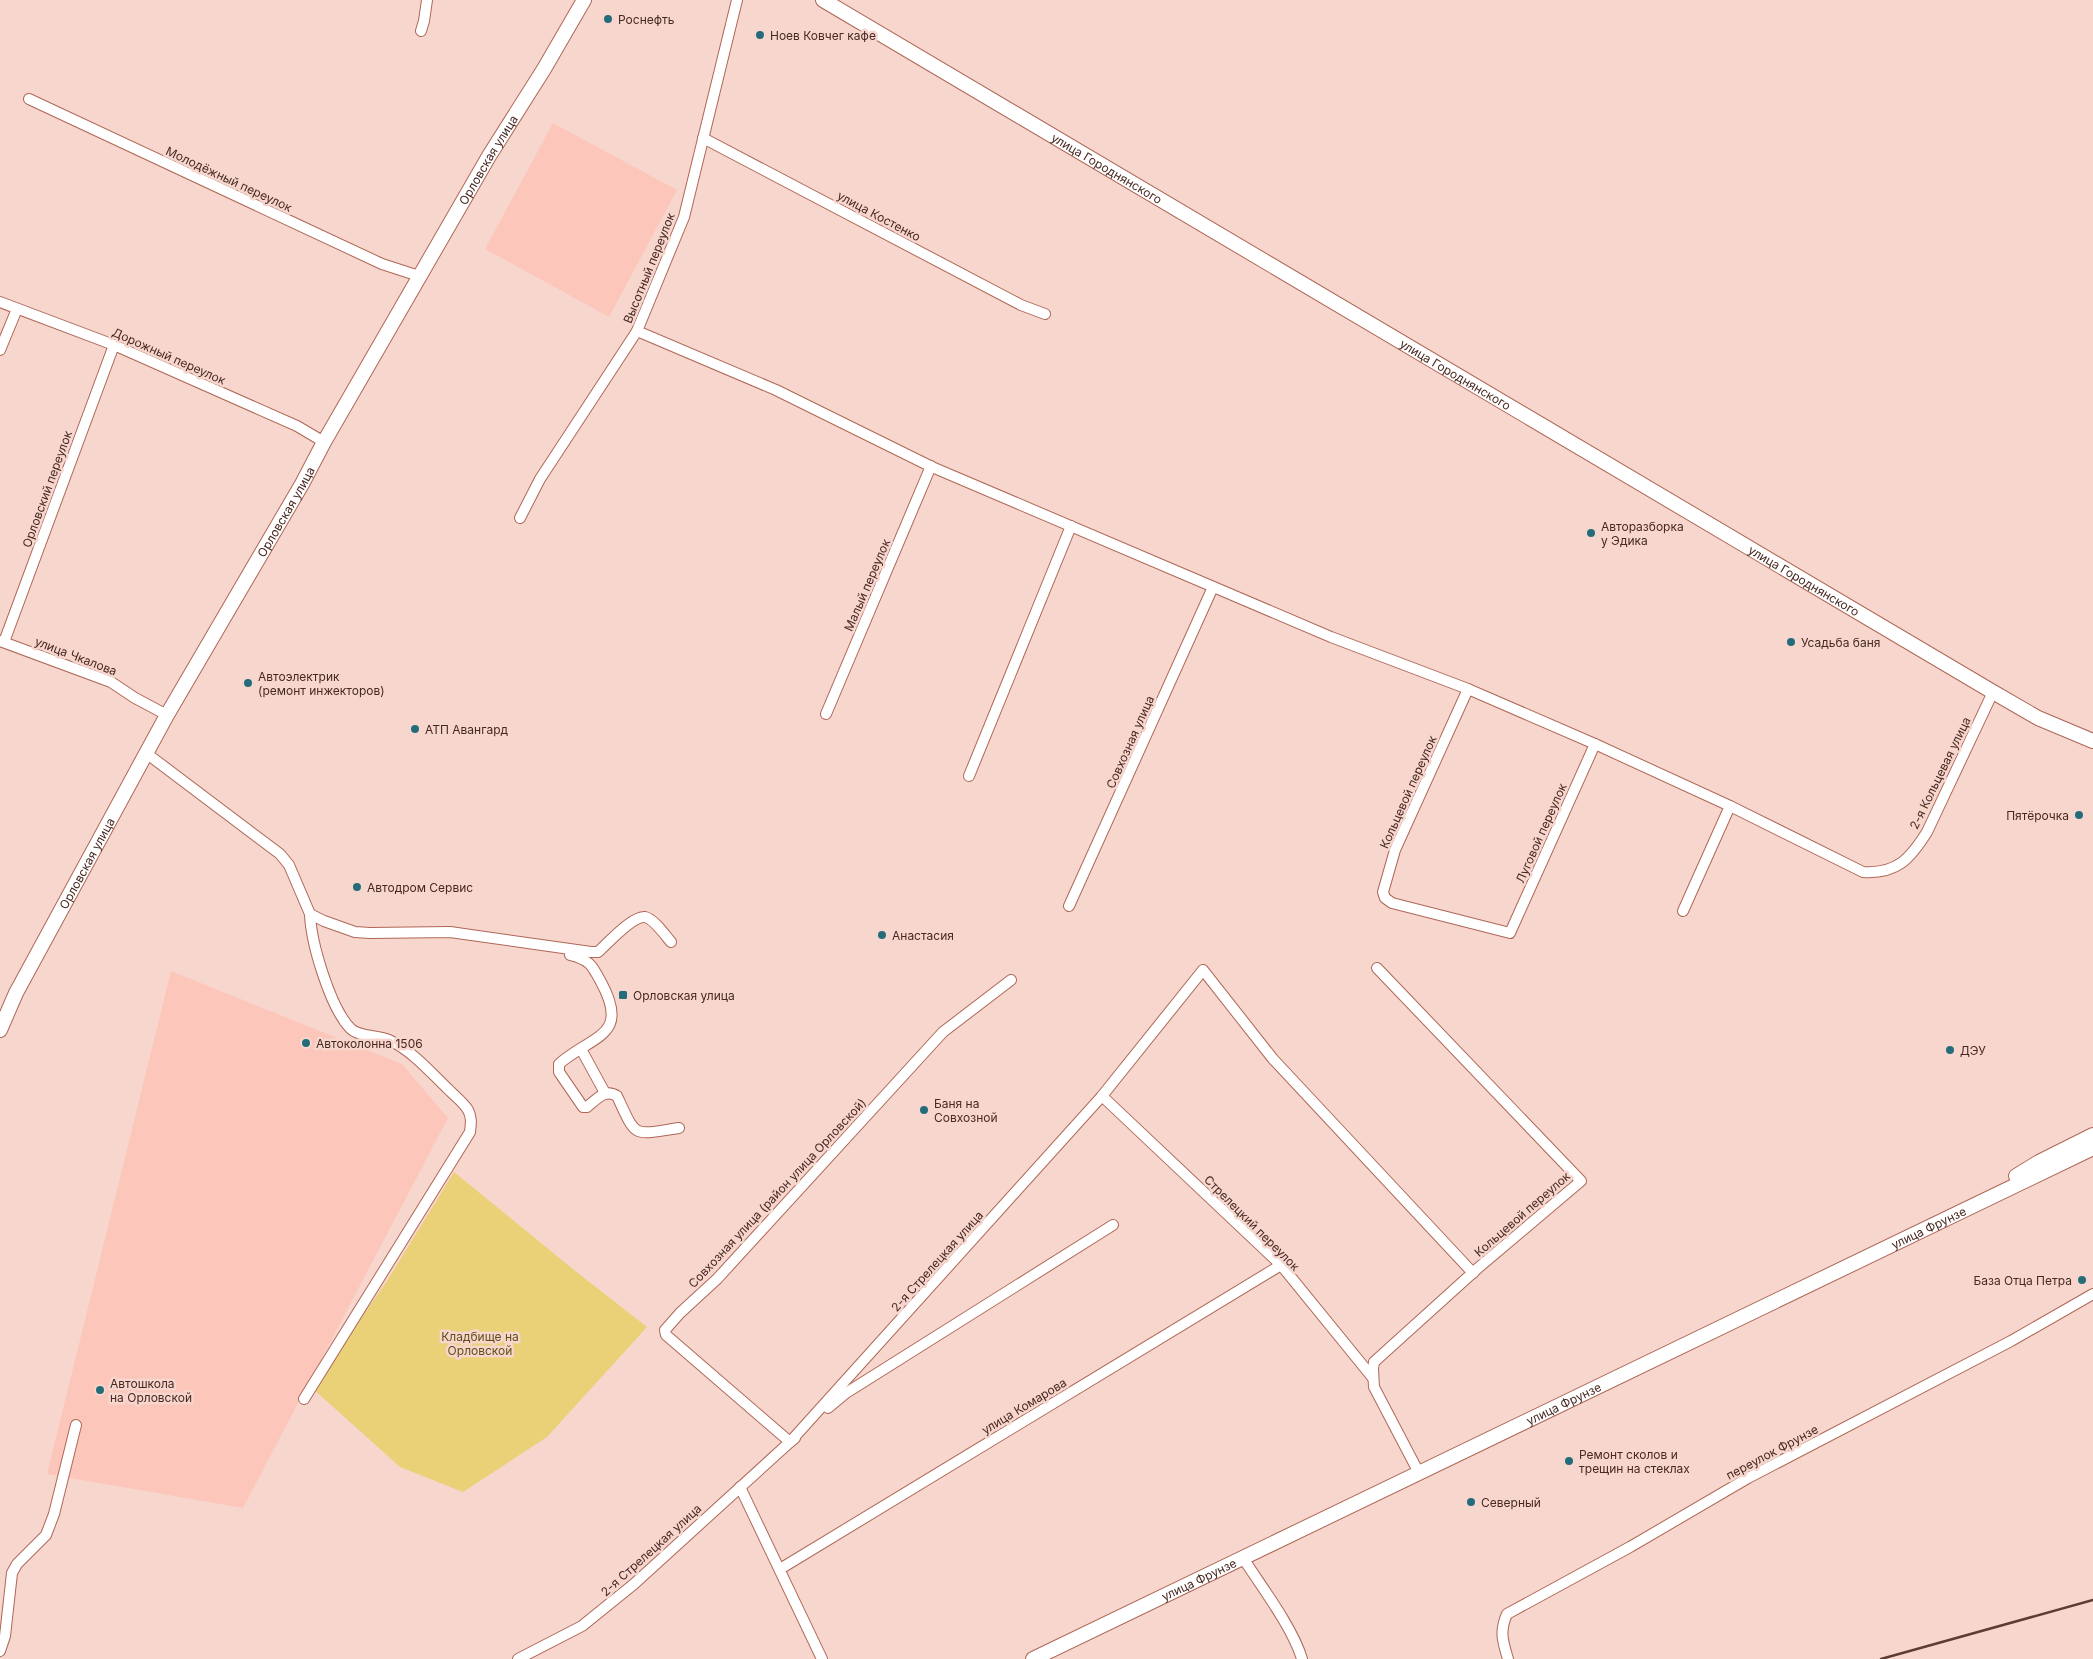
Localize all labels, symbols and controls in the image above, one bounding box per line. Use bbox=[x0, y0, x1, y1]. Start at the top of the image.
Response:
place label: Роснефть bbox=[618, 12, 675, 27]
marker: Роснефть bbox=[602, 13, 614, 25]
place label: Ноев Ковчег кафе bbox=[770, 28, 876, 43]
marker: Ноев Ковчег кафе bbox=[754, 29, 766, 41]
street label: Орловская улица bbox=[455, 112, 520, 207]
street label: улица Городнянского bbox=[1049, 129, 1165, 207]
street label: Молодёжный переулок bbox=[164, 143, 295, 215]
street label: улица Костенко bbox=[835, 188, 923, 244]
street label: Высотный переулок bbox=[620, 210, 678, 325]
street label: Дорожный переулок bbox=[110, 324, 228, 388]
street label: улица Городнянского bbox=[1397, 336, 1514, 413]
street label: Орловский переулок bbox=[19, 428, 75, 549]
street label: Орловская улица bbox=[254, 464, 317, 560]
place label: Авторазборка у Эдика bbox=[1601, 519, 1684, 548]
marker: Авторазборка у Эдика bbox=[1585, 527, 1597, 539]
street label: Малый переулок bbox=[841, 536, 893, 633]
street label: улица Городнянского bbox=[1746, 542, 1862, 619]
street label: улица Чкалова bbox=[33, 633, 119, 679]
place label: Усадьба баня bbox=[1801, 635, 1880, 650]
marker: Усадьба баня bbox=[1785, 636, 1797, 648]
place label: Автоэлектрик (ремонт инжекторов) bbox=[258, 669, 385, 698]
marker: Автоэлектрик (ремонт инжекторов) bbox=[242, 677, 254, 689]
street label: Совхозная улица bbox=[1103, 693, 1157, 791]
street label: 2-я Кольцевая улица bbox=[1906, 714, 1974, 832]
place label: АТП Авангард bbox=[425, 722, 509, 737]
marker: АТП Авангард bbox=[409, 723, 421, 735]
street label: Кольцевой переулок bbox=[1376, 733, 1440, 851]
street label: Луговой переулок bbox=[1512, 780, 1570, 885]
place label: Пятёрочка bbox=[2006, 808, 2069, 823]
marker: Пятёрочка bbox=[2073, 809, 2085, 821]
street label: Орловская улица bbox=[56, 815, 117, 911]
place label: Автодром Сервис bbox=[367, 880, 473, 895]
marker: Автодром Сервис bbox=[351, 881, 363, 893]
place label: Анастасия bbox=[892, 928, 954, 943]
marker: Анастасия bbox=[876, 929, 888, 941]
place label: Орловская улица bbox=[633, 988, 735, 1003]
marker: Орловская улица bbox=[617, 989, 629, 1001]
place label: Автоколонна 1506 bbox=[316, 1036, 423, 1051]
marker: Автоколонна 1506 bbox=[300, 1037, 312, 1049]
place label: ДЭУ bbox=[1960, 1043, 1986, 1058]
marker: ДЭУ bbox=[1944, 1044, 1956, 1056]
street label: Совхозная улица (район улица Орловской) bbox=[685, 1095, 869, 1291]
place label: Баня на Совхозной bbox=[934, 1096, 998, 1125]
marker: Баня на Совхозной bbox=[918, 1104, 930, 1116]
street label: Кольцевой переулок bbox=[1471, 1168, 1573, 1260]
street label: Стрелецкий переулок bbox=[1201, 1172, 1303, 1274]
street label: улица Фрунзе bbox=[1888, 1203, 1968, 1252]
street label: 2-я Стрелецкая улица bbox=[888, 1208, 986, 1314]
place label: База Отца Петра bbox=[1974, 1273, 2072, 1288]
marker: База Отца Петра bbox=[2076, 1274, 2088, 1286]
park label: Кладбище на Орловской bbox=[441, 1329, 519, 1358]
street label: улица Комарова bbox=[979, 1375, 1069, 1437]
place label: Автошкола на Орловской bbox=[110, 1376, 192, 1405]
street label: улица Фрунзе bbox=[1524, 1379, 1603, 1428]
marker: Автошкола на Орловской bbox=[94, 1384, 106, 1396]
street label: переулок Фрунзе bbox=[1723, 1421, 1821, 1483]
place label: Ремонт сколов и трещин на стеклах bbox=[1579, 1447, 1690, 1476]
marker: Ремонт сколов и трещин на стеклах bbox=[1563, 1455, 1575, 1467]
place label: Северный bbox=[1481, 1495, 1541, 1510]
marker: Северный bbox=[1465, 1496, 1477, 1508]
street label: 2-я Стрелецкая улица bbox=[598, 1501, 704, 1599]
street label: улица Фрунзе bbox=[1159, 1555, 1239, 1604]

